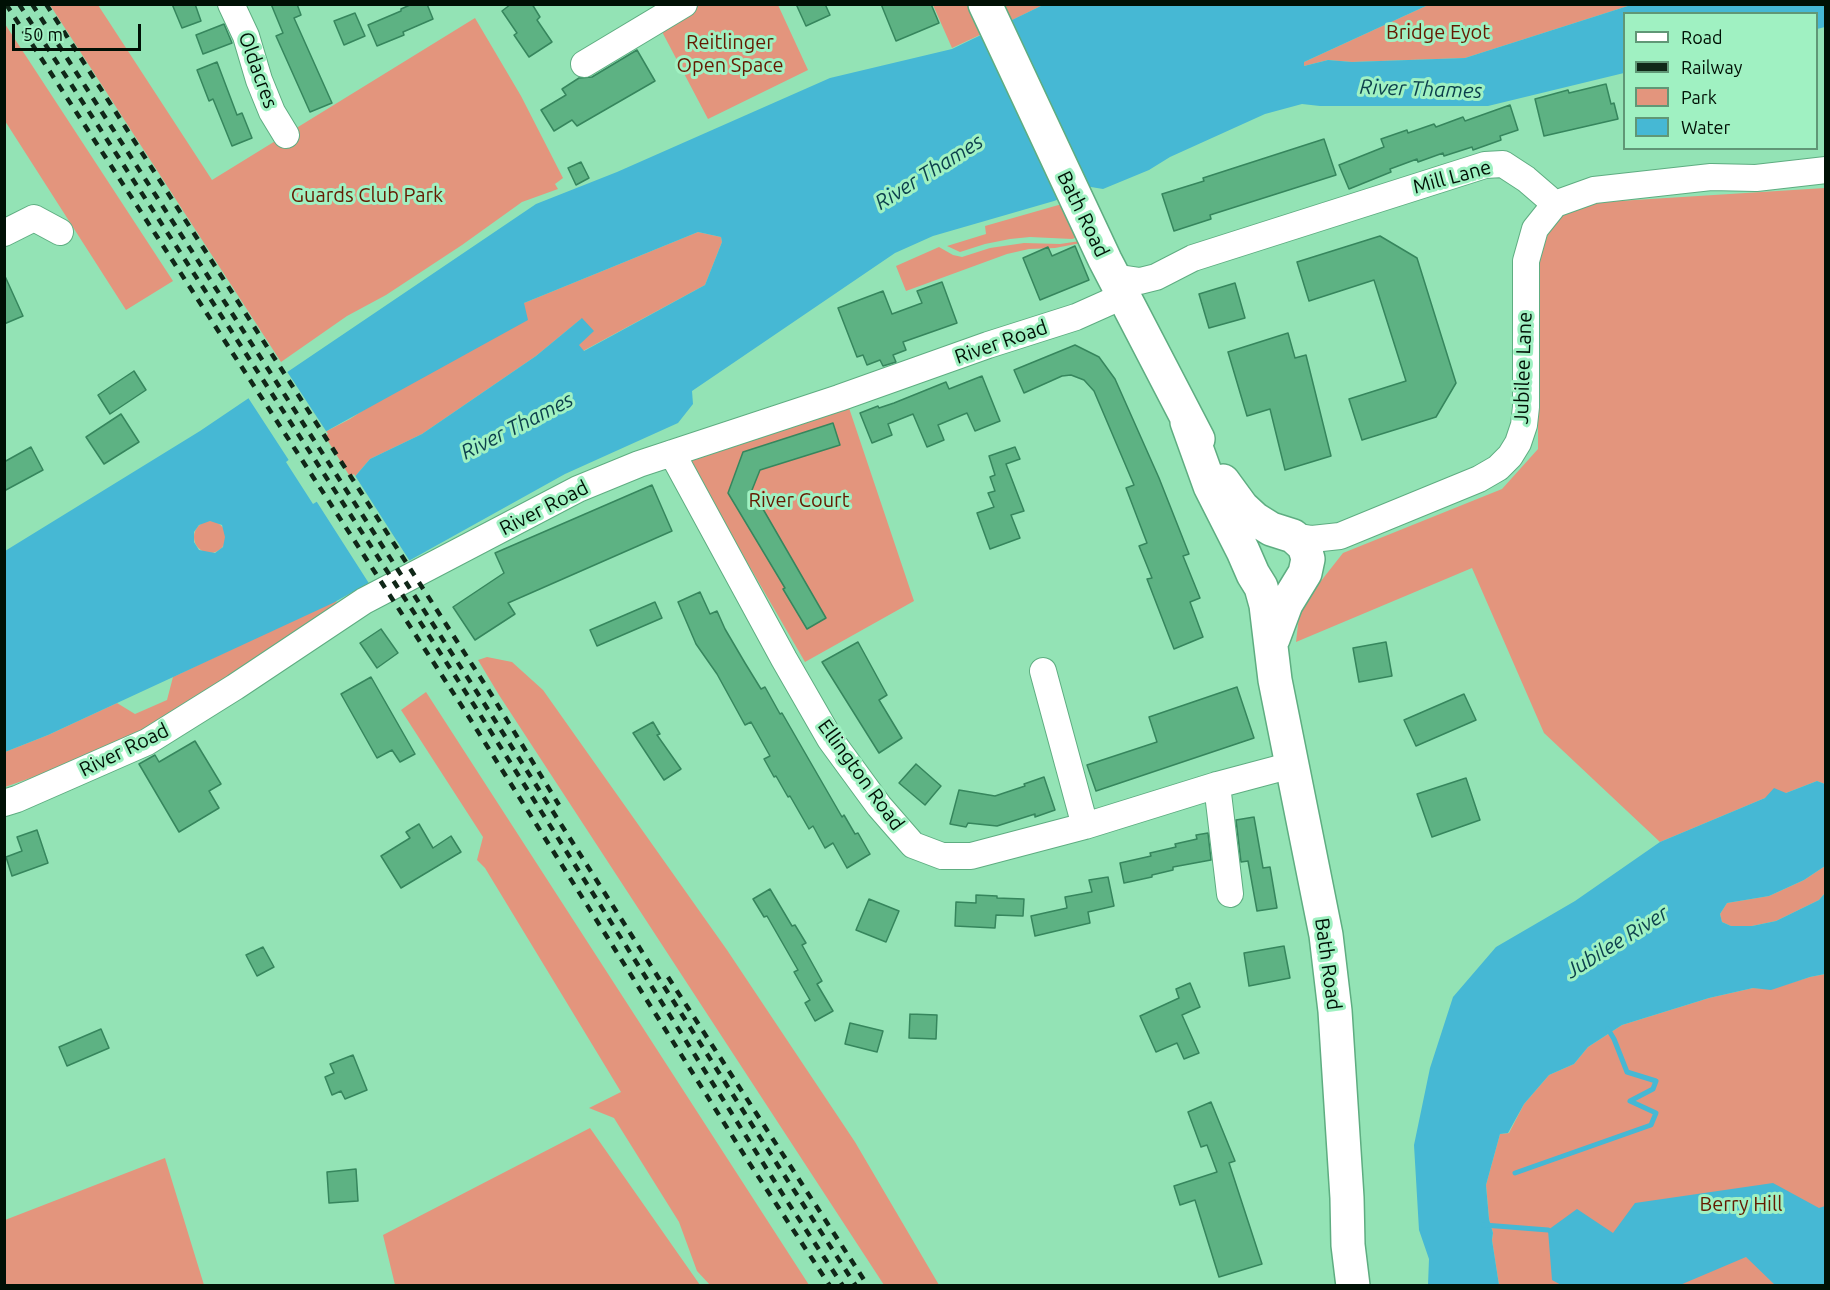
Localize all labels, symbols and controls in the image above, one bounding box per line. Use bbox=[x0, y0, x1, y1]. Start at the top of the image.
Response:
scale bar bbox=[15, 12, 144, 50]
legend bbox=[1623, 12, 1818, 150]
park label: Bridge Eyot bbox=[1386, 20, 1490, 44]
text: 50 m bbox=[23, 24, 63, 44]
text: Road bbox=[1681, 27, 1723, 47]
street label: Oldacres bbox=[233, 29, 283, 111]
park label: Reitlinger Open Space bbox=[677, 30, 783, 77]
text: Railway bbox=[1681, 57, 1742, 77]
water label: River Thames bbox=[1359, 74, 1483, 104]
text: Park bbox=[1681, 87, 1717, 107]
text: Water bbox=[1681, 117, 1730, 137]
water label: River Thames bbox=[870, 129, 988, 215]
street label: Mill Lane bbox=[1410, 155, 1494, 199]
street label: Bath Road bbox=[1052, 167, 1114, 261]
park label: Guards Club Park bbox=[291, 183, 443, 207]
street label: Jubilee Lane bbox=[1509, 311, 1537, 425]
street label: River Road bbox=[952, 315, 1050, 369]
water label: River Thames bbox=[457, 387, 577, 465]
street label: River Road bbox=[496, 475, 592, 541]
park label: River Court bbox=[748, 488, 850, 512]
street label: Ellington Road bbox=[813, 715, 909, 835]
street label: River Road bbox=[75, 718, 173, 782]
water label: Jubilee River bbox=[1561, 900, 1673, 984]
street label: Bath Road bbox=[1310, 916, 1346, 1012]
park label: Berry Hill bbox=[1700, 1192, 1782, 1216]

